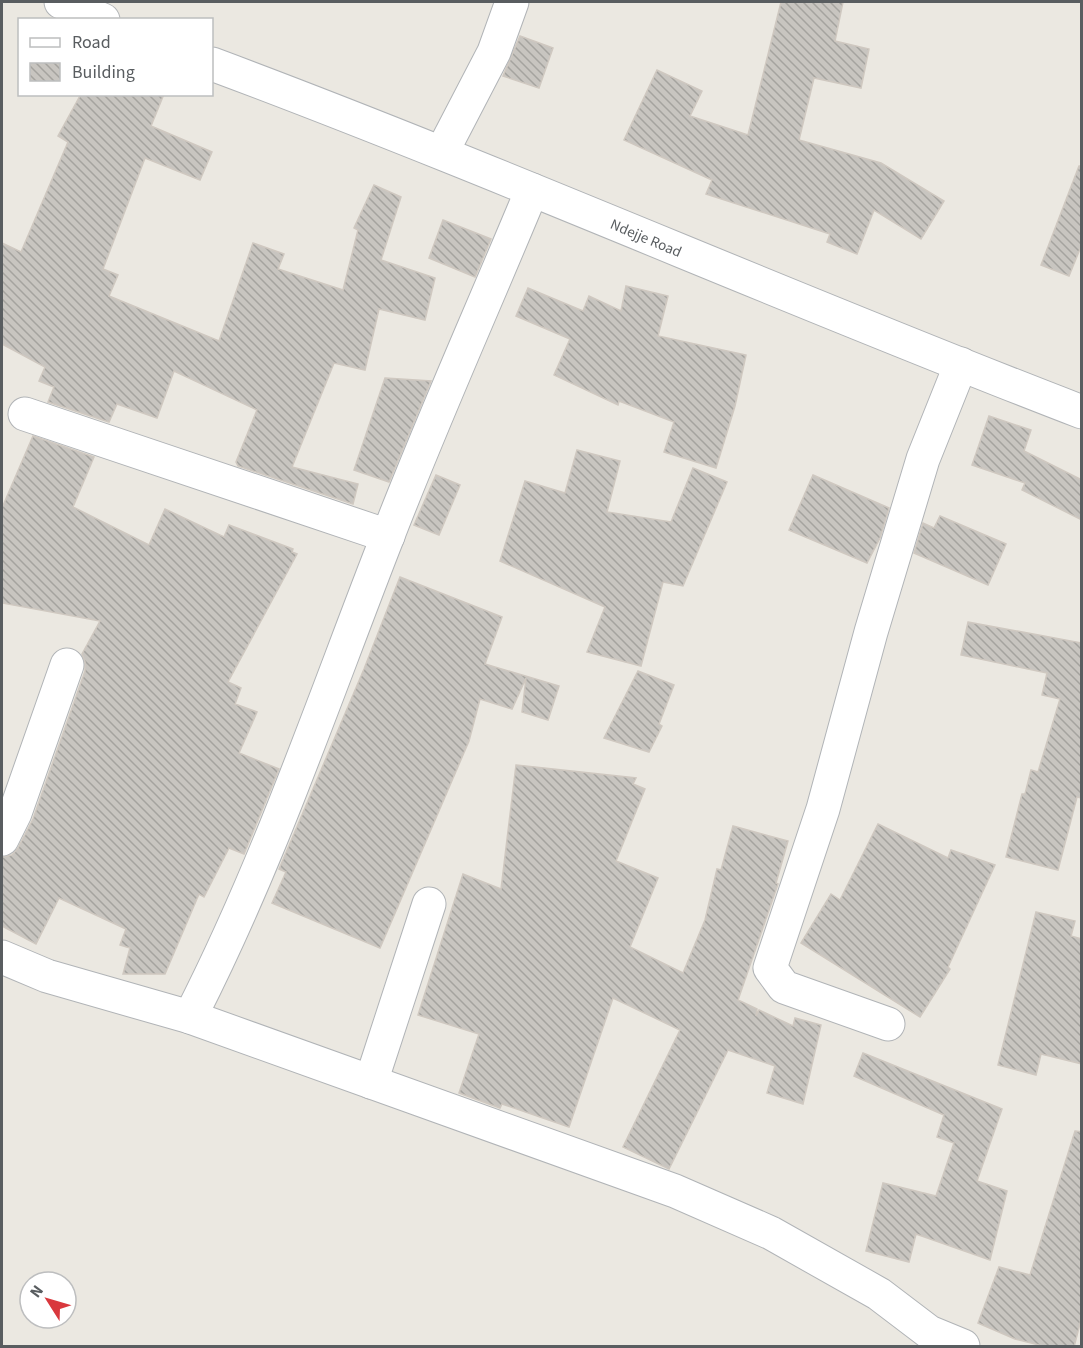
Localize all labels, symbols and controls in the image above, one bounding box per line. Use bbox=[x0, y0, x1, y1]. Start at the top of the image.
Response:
legend bbox=[18, 18, 213, 96]
text: Road bbox=[72, 30, 111, 55]
text: Building bbox=[72, 60, 135, 85]
street label: Ndejje Road bbox=[607, 214, 685, 263]
north arrow bbox=[18, 1270, 78, 1330]
text: N bbox=[25, 1281, 49, 1302]

